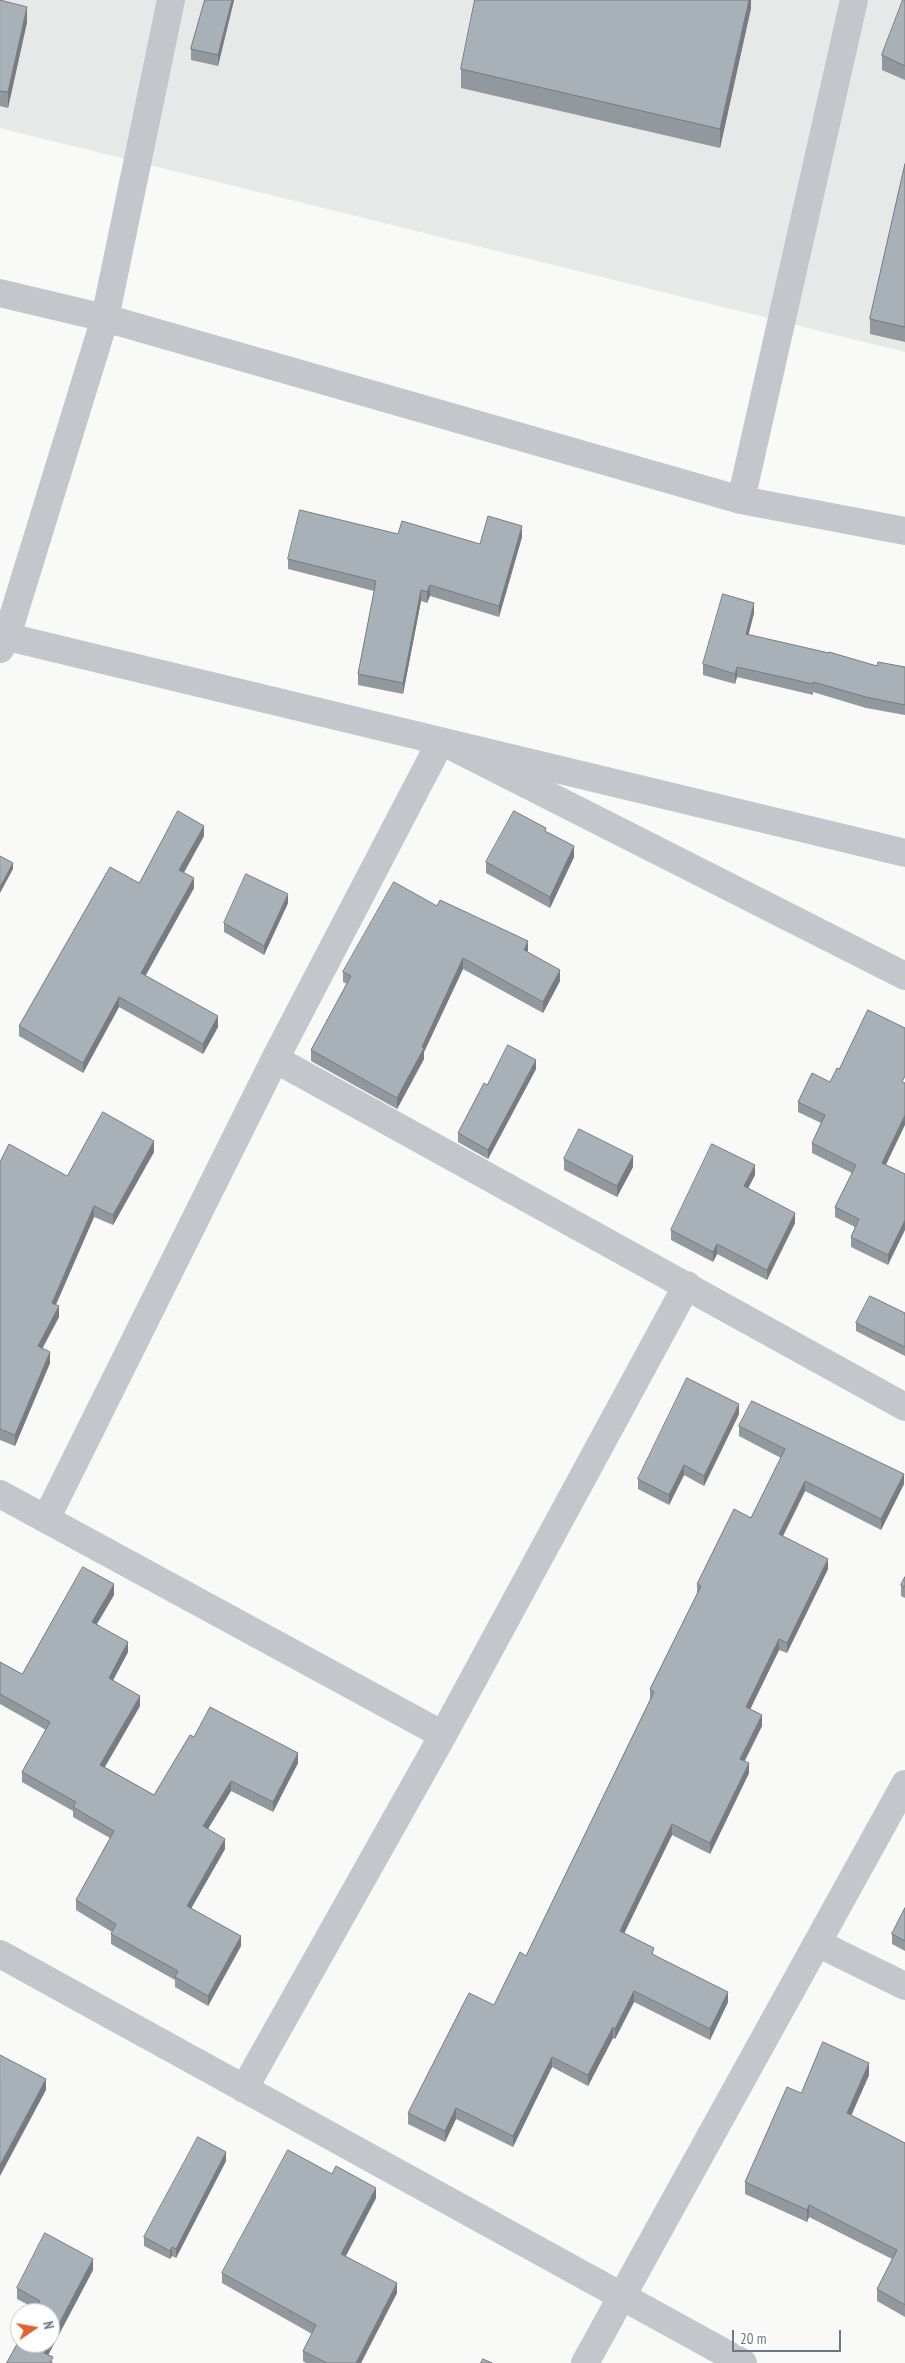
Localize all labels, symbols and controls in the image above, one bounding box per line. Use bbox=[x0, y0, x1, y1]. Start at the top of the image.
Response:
north arrow bbox=[10, 2303, 60, 2353]
text: N bbox=[39, 2320, 58, 2331]
scale bar bbox=[735, 2320, 844, 2352]
text: 20 m bbox=[740, 2329, 766, 2348]

